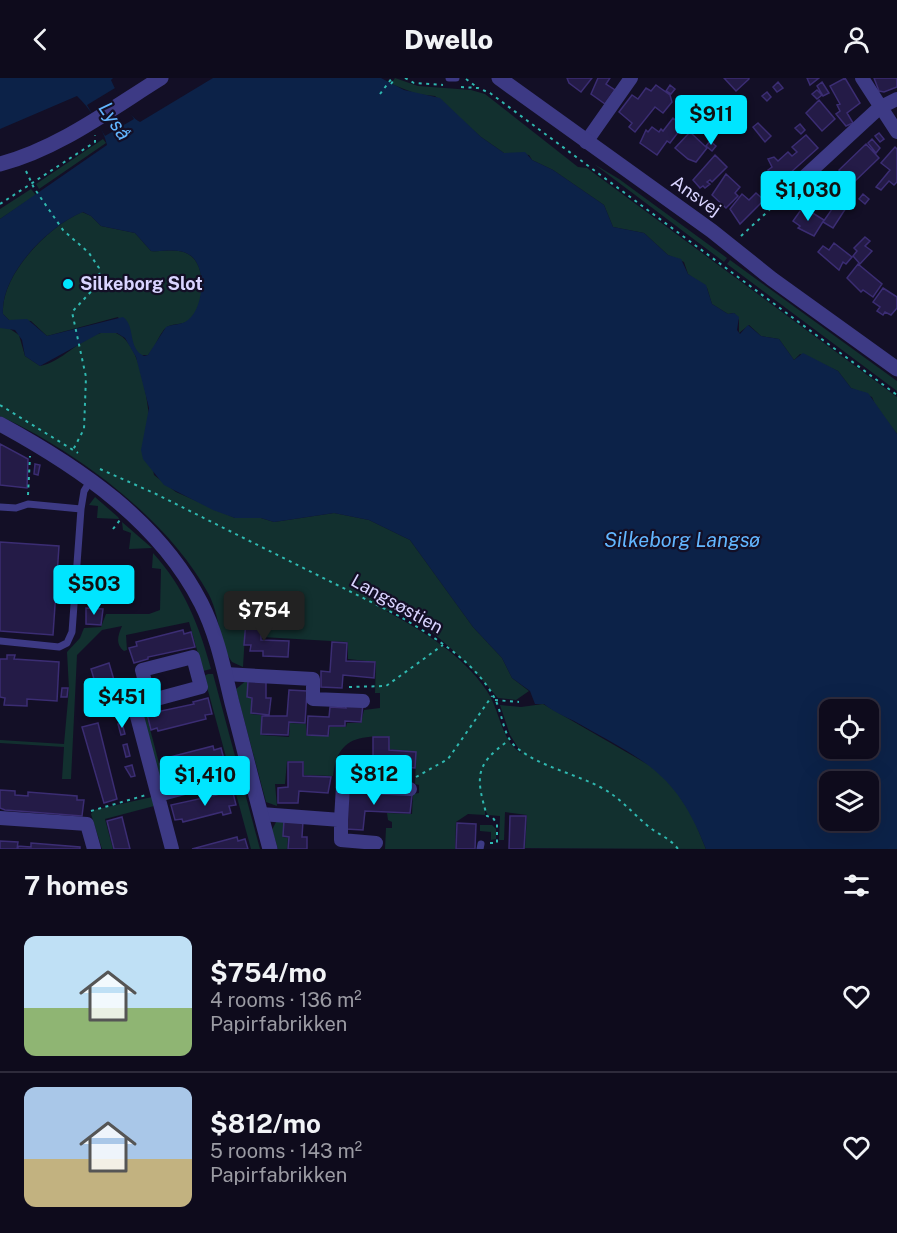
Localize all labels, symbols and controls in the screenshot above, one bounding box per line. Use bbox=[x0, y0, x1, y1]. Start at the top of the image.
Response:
icon: back bbox=[24, 23, 57, 56]
text: Dwello bbox=[404, 23, 493, 55]
icon: person bbox=[840, 23, 873, 56]
pin: $911 bbox=[675, 95, 747, 146]
water label: Lyså bbox=[94, 97, 136, 145]
text: $911 bbox=[689, 102, 733, 126]
street label: Ansvej bbox=[667, 171, 725, 220]
pin: $1,030 bbox=[759, 171, 857, 222]
text: $1,030 bbox=[775, 178, 841, 202]
place label: Silkeborg Slot bbox=[80, 273, 203, 294]
marker: Silkeborg Slot bbox=[61, 277, 75, 291]
water label: Silkeborg Langsø bbox=[604, 528, 760, 552]
pin: $503 bbox=[58, 565, 130, 616]
street label: Langsøstien bbox=[348, 570, 447, 637]
text: $503 bbox=[67, 572, 121, 596]
pin: $754 bbox=[228, 591, 300, 642]
text: $754 bbox=[238, 598, 290, 622]
pin: $451 bbox=[86, 678, 158, 729]
text: $451 bbox=[98, 685, 146, 709]
map controls bbox=[819, 699, 879, 831]
button: locate bbox=[819, 699, 879, 759]
pin: $812 bbox=[338, 755, 410, 806]
pin: $1,410 bbox=[156, 756, 254, 807]
text: $812 bbox=[350, 762, 398, 786]
text: $1,410 bbox=[174, 763, 236, 787]
button: layers bbox=[819, 771, 879, 831]
icon: filters bbox=[840, 869, 873, 902]
text: 7 homes bbox=[24, 870, 128, 901]
text: $754/mo bbox=[210, 957, 327, 988]
icon: home bbox=[72, 960, 144, 1032]
icon: heart bbox=[840, 980, 873, 1013]
text: 4 rooms · 136 m² bbox=[210, 988, 362, 1012]
text: Papirfabrikken bbox=[210, 1012, 347, 1036]
text: $812/mo bbox=[210, 1108, 321, 1139]
icon: home bbox=[72, 1111, 144, 1183]
icon: heart bbox=[840, 1131, 873, 1164]
text: 5 rooms · 143 m² bbox=[210, 1139, 362, 1163]
text: Papirfabrikken bbox=[210, 1163, 347, 1187]

